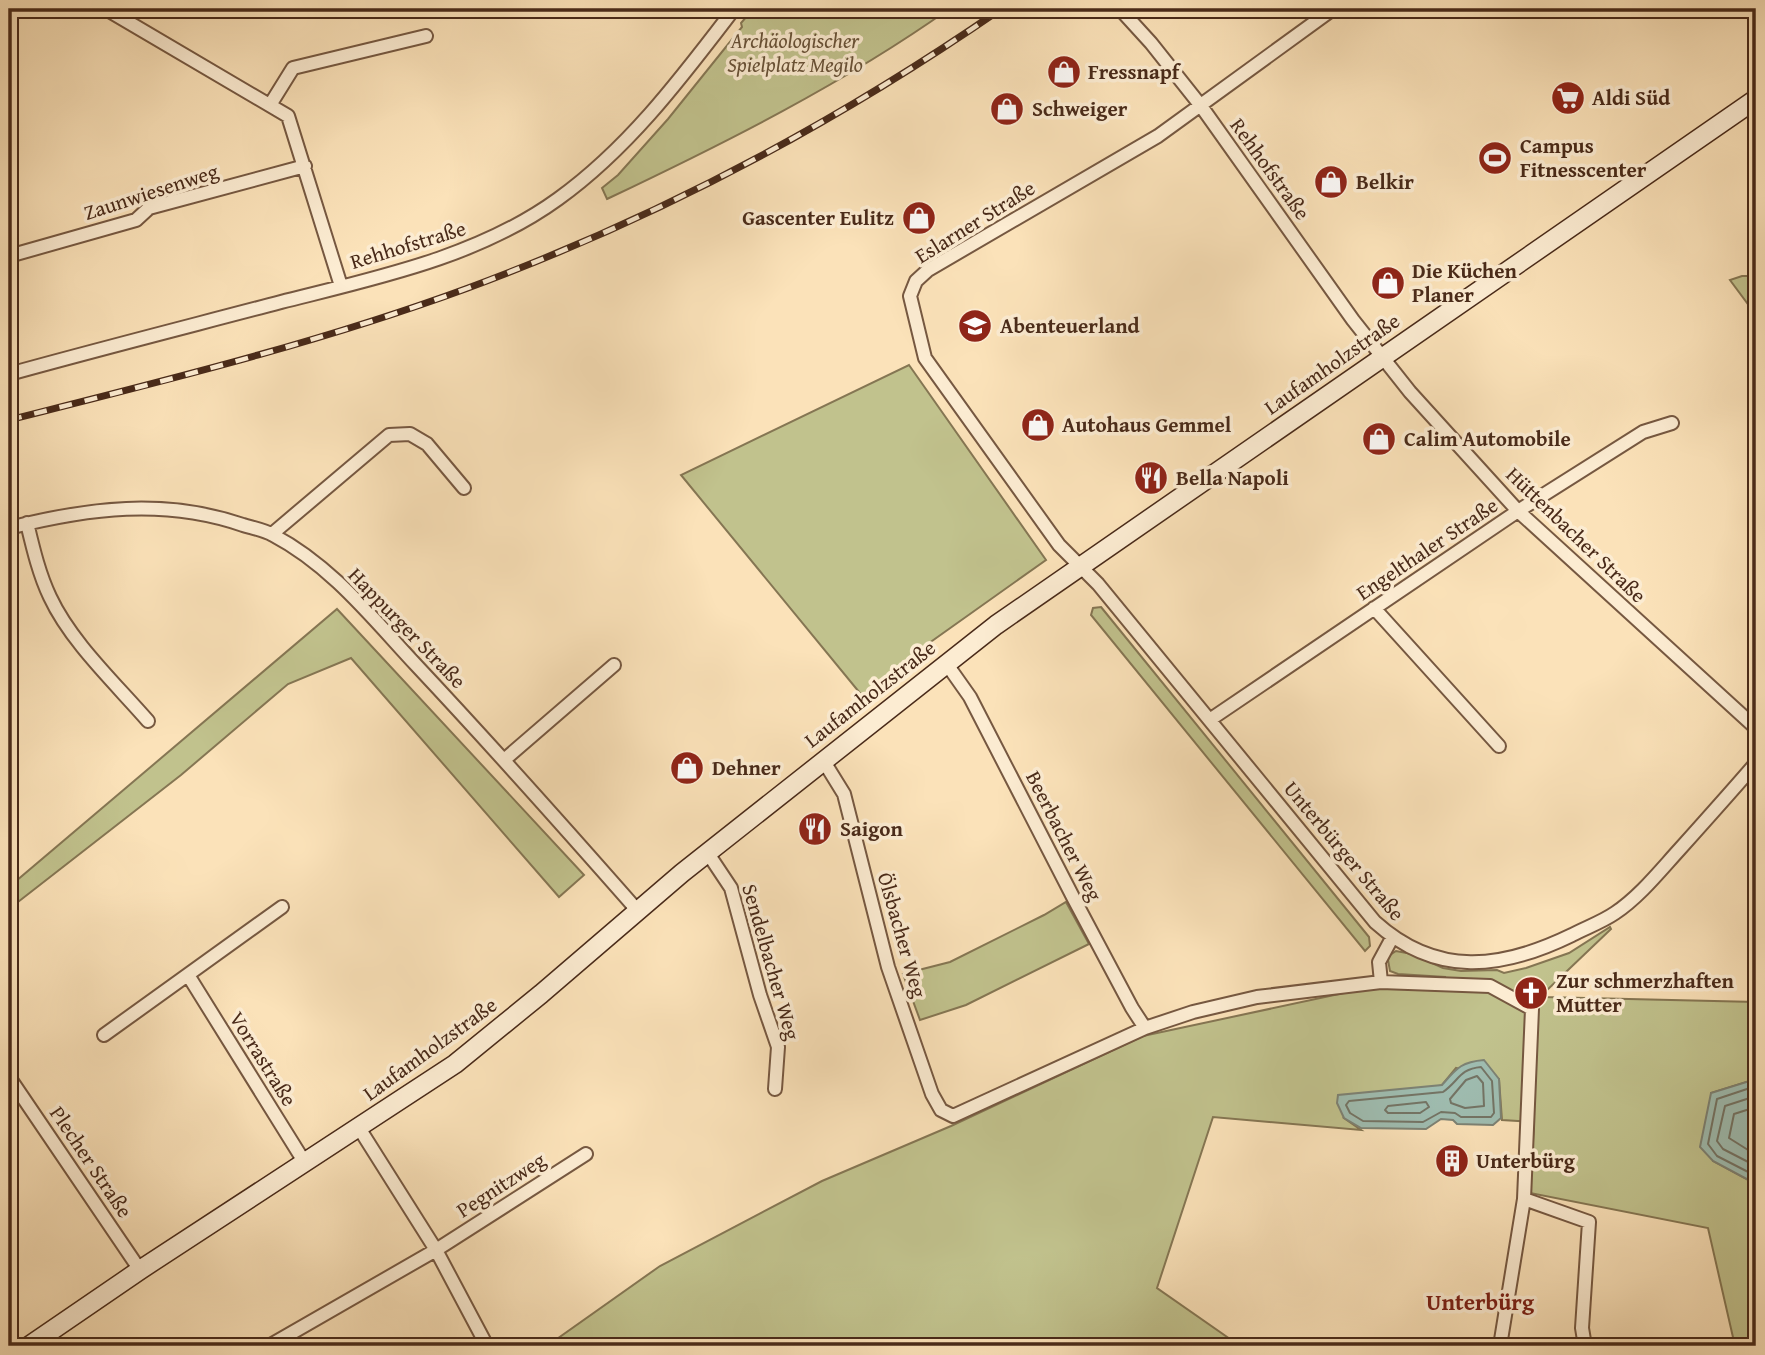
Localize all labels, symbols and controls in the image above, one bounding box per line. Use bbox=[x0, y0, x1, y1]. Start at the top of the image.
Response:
park label: Archäologischer Spielplatz Megilo bbox=[727, 25, 863, 80]
shop icon: Fressnapf bbox=[1045, 53, 1083, 91]
place label: Fressnapf bbox=[1088, 56, 1182, 87]
supermarket icon: Aldi Süd bbox=[1549, 79, 1587, 117]
place label: Aldi Süd bbox=[1592, 82, 1670, 113]
shop icon: Schweiger bbox=[988, 90, 1026, 128]
place label: Schweiger bbox=[1032, 93, 1128, 124]
street label: Rehhofstraße bbox=[1223, 111, 1318, 226]
place label: Campus Fitnesscenter bbox=[1520, 130, 1647, 185]
sports icon: Campus Fitnesscenter bbox=[1476, 139, 1514, 177]
street label: Zaunwiesenweg bbox=[80, 155, 223, 228]
shop icon: Belkir bbox=[1312, 163, 1350, 201]
place label: Belkir bbox=[1356, 166, 1414, 197]
street label: Eslarner Straße bbox=[909, 172, 1041, 271]
shop icon: Gascenter Eulitz bbox=[900, 199, 938, 237]
place label: Gascenter Eulitz bbox=[742, 202, 894, 233]
street label: Rehhofstraße bbox=[346, 212, 470, 277]
place label: Die Küchen Planer bbox=[1412, 255, 1518, 310]
shop icon: Die Küchen Planer bbox=[1369, 264, 1407, 302]
street label: Laufamholzstraße bbox=[1258, 305, 1406, 422]
school or university icon: Abenteuerland bbox=[956, 307, 994, 345]
place label: Abenteuerland bbox=[1000, 310, 1140, 341]
shop icon: Autohaus Gemmel bbox=[1019, 406, 1057, 444]
place label: Autohaus Gemmel bbox=[1062, 409, 1232, 440]
shop icon: Calim Automobile bbox=[1360, 420, 1398, 458]
place label: Calim Automobile bbox=[1404, 423, 1571, 454]
restaurant icon: Bella Napoli bbox=[1132, 459, 1170, 497]
street label: Hüttenbacher Straße bbox=[1499, 459, 1654, 610]
place label: Bella Napoli bbox=[1176, 462, 1289, 493]
street label: Engelthaler Straße bbox=[1350, 490, 1504, 608]
street label: Happurger Straße bbox=[341, 560, 474, 695]
street label: Laufamholzstraße bbox=[797, 632, 942, 755]
shop icon: Dehner bbox=[668, 749, 706, 787]
place label: Dehner bbox=[712, 752, 781, 783]
street label: Beerbacher Weg bbox=[1018, 765, 1111, 907]
street label: Unterbürger Straße bbox=[1277, 774, 1412, 927]
restaurant icon: Saigon bbox=[796, 810, 834, 848]
place label: Saigon bbox=[840, 813, 904, 844]
street label: Ölsbacher Weg bbox=[870, 869, 935, 1002]
street label: Sendelbacher Weg bbox=[734, 880, 809, 1044]
place label: Zur schmerzhaften Mutter bbox=[1556, 965, 1734, 1020]
church icon: Zur schmerzhaften Mutter bbox=[1512, 974, 1550, 1012]
street label: Laufamholzstraße bbox=[356, 989, 503, 1108]
street label: Vorrastraße bbox=[222, 1005, 305, 1112]
street label: Plecher Straße bbox=[42, 1100, 140, 1224]
building icon: Unterbürg bbox=[1433, 1142, 1471, 1180]
street label: Pegnitzweg bbox=[450, 1144, 552, 1225]
place label: Unterbürg bbox=[1476, 1145, 1576, 1176]
district label: Unterbürg bbox=[1426, 1285, 1535, 1318]

